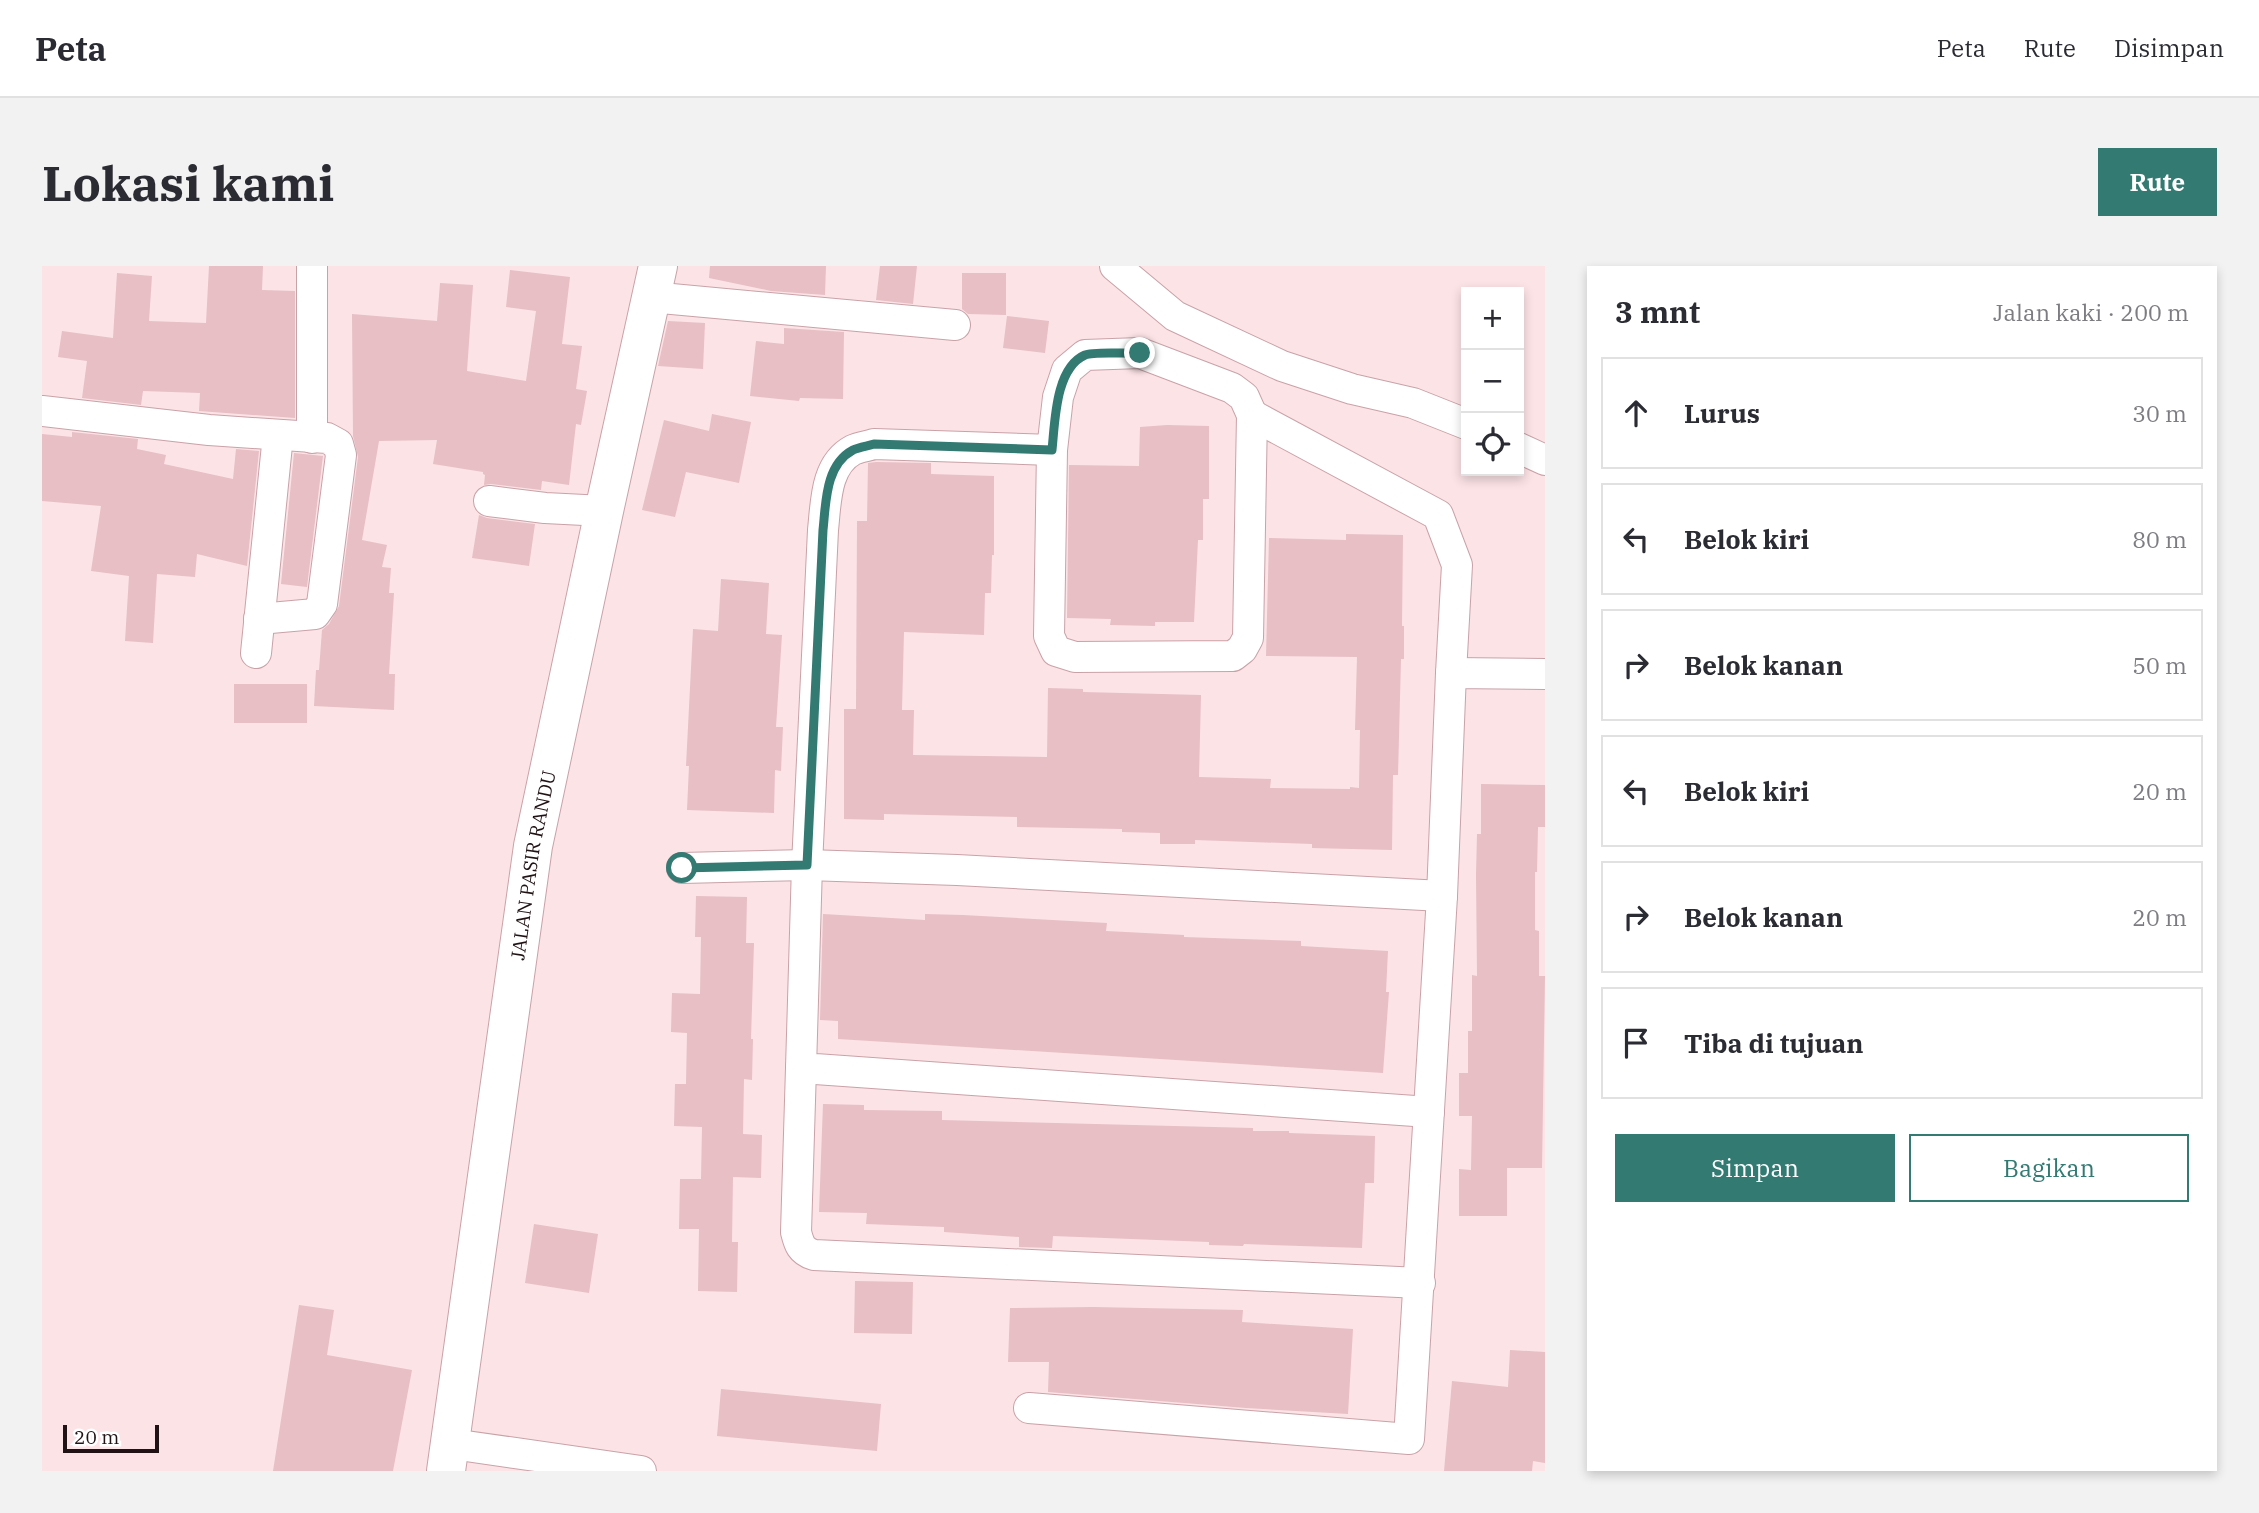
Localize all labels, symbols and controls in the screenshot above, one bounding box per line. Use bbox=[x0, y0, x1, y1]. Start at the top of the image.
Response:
text: Peta bbox=[35, 27, 106, 70]
text: Peta bbox=[1937, 32, 1986, 64]
text: Rute bbox=[2024, 32, 2076, 64]
text: Disimpan bbox=[2114, 32, 2224, 64]
button: Rute bbox=[2098, 148, 2217, 216]
text: Lokasi kami bbox=[42, 151, 334, 214]
map controls bbox=[1461, 287, 1524, 476]
button: + bbox=[1461, 287, 1524, 350]
text: 3 mnt bbox=[1615, 292, 1700, 331]
text: Jalan kaki · 200 m bbox=[1993, 297, 2189, 327]
route end bbox=[1124, 337, 1155, 368]
button: − bbox=[1461, 350, 1524, 413]
icon: ahead bbox=[1617, 394, 1655, 432]
text: Lurus bbox=[1684, 396, 1760, 430]
text: 30 m bbox=[2132, 398, 2187, 428]
button: locate bbox=[1461, 413, 1524, 476]
icon: left bbox=[1617, 520, 1655, 558]
text: Belok kiri bbox=[1684, 522, 1809, 556]
text: 80 m bbox=[2132, 524, 2187, 554]
icon: right bbox=[1617, 646, 1655, 684]
text: Belok kanan bbox=[1684, 648, 1843, 682]
text: 50 m bbox=[2132, 650, 2187, 680]
street label: JALAN PASIR RANDU bbox=[505, 768, 561, 962]
icon: left bbox=[1617, 772, 1655, 810]
text: Belok kiri bbox=[1684, 774, 1809, 808]
text: 20 m bbox=[2132, 776, 2187, 806]
route start bbox=[666, 852, 697, 883]
icon: right bbox=[1617, 898, 1655, 936]
text: Belok kanan bbox=[1684, 900, 1843, 934]
text: 20 m bbox=[2132, 902, 2187, 932]
icon: arrive bbox=[1617, 1024, 1655, 1062]
text: Tiba di tujuan bbox=[1684, 1026, 1864, 1060]
button: Simpan bbox=[1615, 1134, 1895, 1202]
button: Bagikan bbox=[1909, 1134, 2189, 1202]
scale bar bbox=[63, 1422, 159, 1454]
text: 20 m bbox=[74, 1425, 119, 1449]

